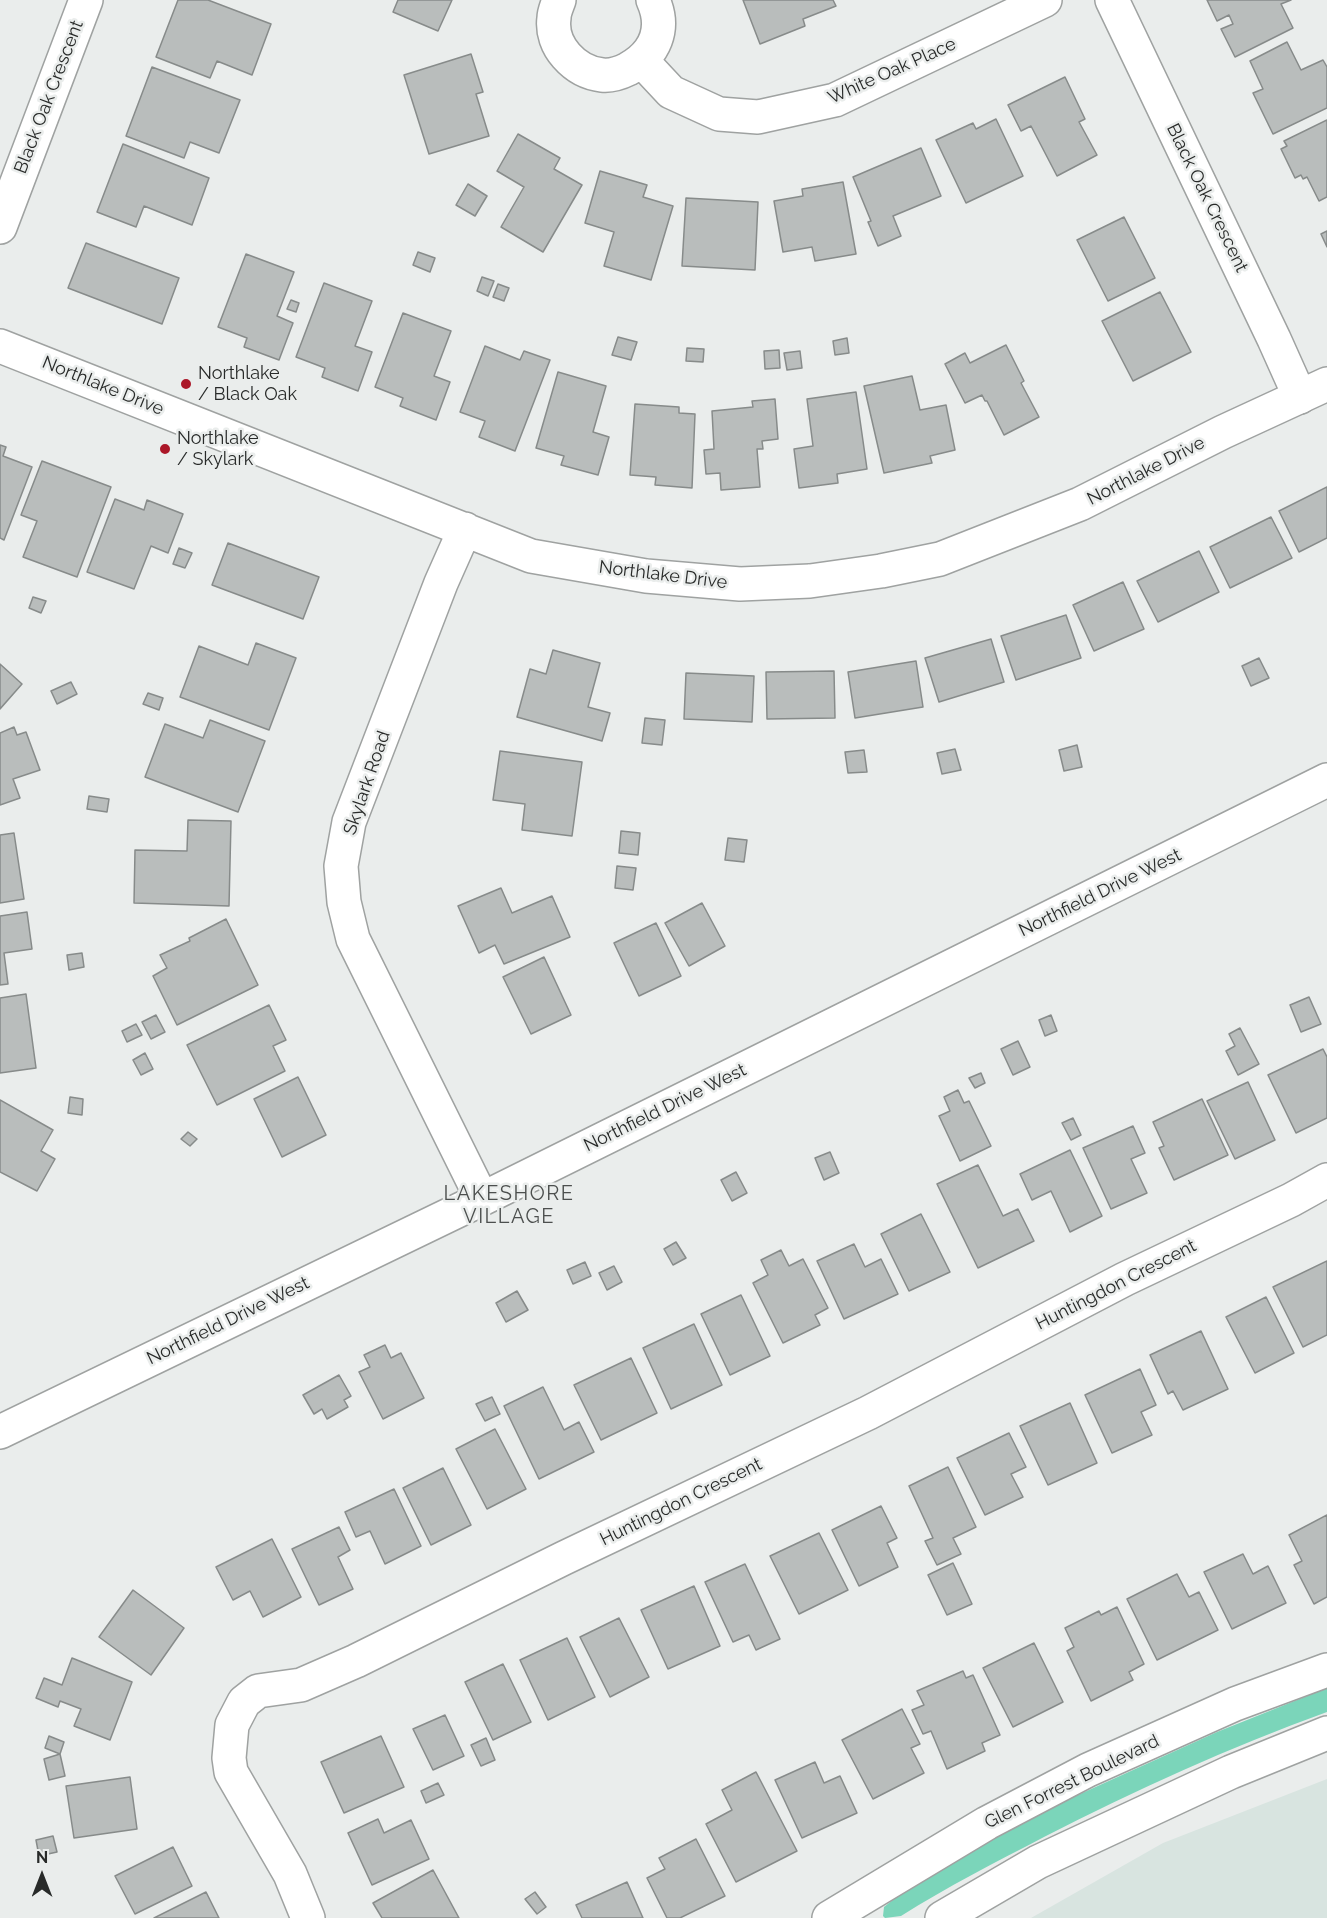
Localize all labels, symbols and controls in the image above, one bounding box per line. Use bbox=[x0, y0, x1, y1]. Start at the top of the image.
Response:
street label: Black Oak Crescent bbox=[10, 17, 88, 177]
street label: White Oak Place bbox=[825, 33, 959, 109]
street label: Black Oak Crescent bbox=[1162, 120, 1252, 276]
street label: Northlake Drive bbox=[39, 352, 167, 420]
place label: Northlake / Black Oak bbox=[198, 363, 297, 406]
marker: Northlake / Black Oak bbox=[179, 377, 193, 391]
place label: Northlake / Skylark bbox=[177, 428, 259, 470]
street label: Northlake Drive bbox=[1084, 432, 1208, 510]
marker: Northlake / Skylark bbox=[158, 442, 172, 456]
street label: Northlake Drive bbox=[598, 556, 728, 594]
street label: Skylark Road bbox=[339, 728, 395, 838]
street label: Northfield Drive West bbox=[1015, 844, 1185, 942]
street label: Northfield Drive West bbox=[580, 1059, 750, 1157]
district label: LAKESHORE VILLAGE bbox=[444, 1182, 574, 1229]
street label: Huntingdon Crescent bbox=[1032, 1235, 1200, 1335]
street label: Northfield Drive West bbox=[143, 1272, 313, 1370]
street label: Huntingdon Crescent bbox=[597, 1453, 765, 1551]
street label: Glen Forrest Boulevard bbox=[981, 1730, 1163, 1834]
north arrow bbox=[12, 1846, 72, 1906]
text: N bbox=[36, 1848, 48, 1867]

